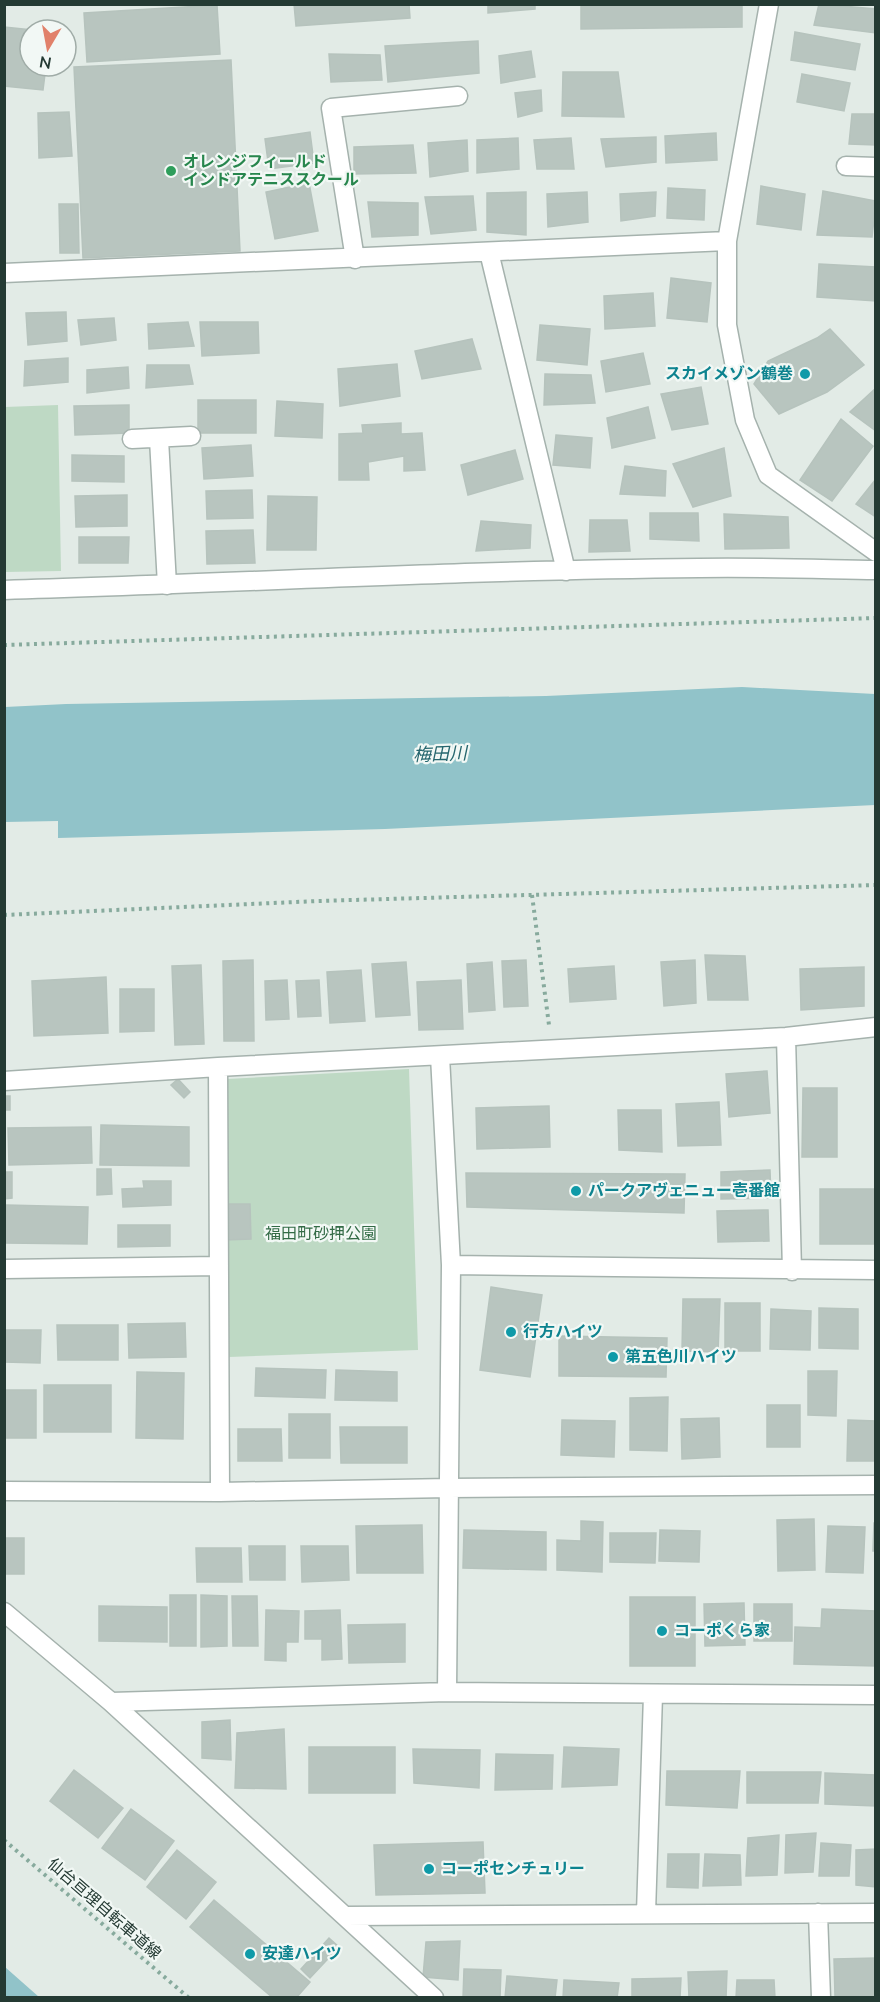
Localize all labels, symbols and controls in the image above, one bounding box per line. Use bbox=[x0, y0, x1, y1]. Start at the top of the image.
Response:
north arrow bbox=[18, 18, 78, 78]
text: N bbox=[38, 50, 53, 74]
place label: オレンジフィールド インドアテニススクール bbox=[183, 151, 359, 191]
marker: オレンジフィールド インドアテニススクール bbox=[164, 164, 178, 178]
place label: スカイメゾン鶴巻 bbox=[665, 363, 793, 385]
marker: スカイメゾン鶴巻 bbox=[798, 367, 812, 381]
water label: 梅田川 bbox=[413, 741, 469, 767]
place label: パークアヴェニュー壱番館 bbox=[588, 1180, 780, 1202]
marker: パークアヴェニュー壱番館 bbox=[569, 1184, 583, 1198]
park label: 福田町砂押公園 bbox=[265, 1223, 377, 1245]
place label: 行方ハイツ bbox=[523, 1321, 603, 1343]
marker: 行方ハイツ bbox=[504, 1325, 518, 1339]
place label: 第五色川ハイツ bbox=[625, 1346, 737, 1368]
marker: 第五色川ハイツ bbox=[606, 1350, 620, 1364]
place label: コーポくら家 bbox=[674, 1620, 770, 1642]
marker: コーポくら家 bbox=[655, 1624, 669, 1638]
street label: 仙台亘理自転車道線 bbox=[42, 1853, 166, 1965]
place label: コーポセンチュリー bbox=[441, 1858, 585, 1880]
marker: コーポセンチュリー bbox=[422, 1862, 436, 1876]
place label: 安達ハイツ bbox=[262, 1943, 342, 1965]
marker: 安達ハイツ bbox=[243, 1947, 257, 1961]

